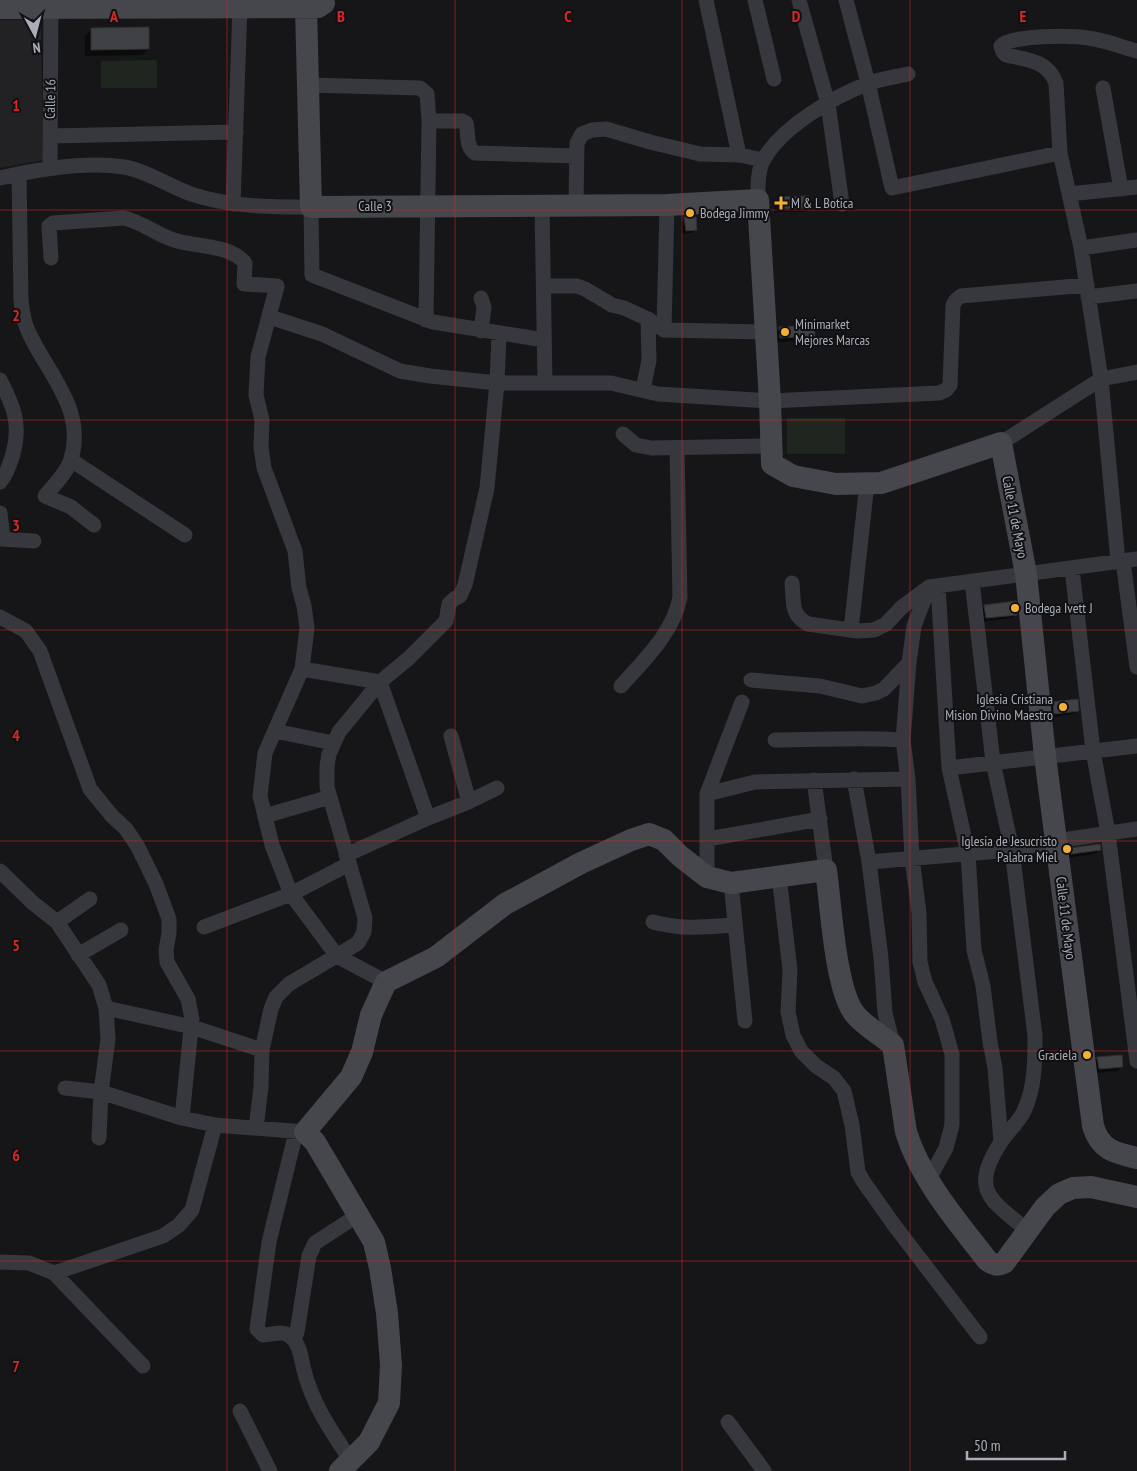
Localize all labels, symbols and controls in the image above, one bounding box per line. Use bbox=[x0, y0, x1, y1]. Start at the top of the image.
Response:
text: A bbox=[109, 6, 119, 26]
text: B bbox=[337, 6, 345, 26]
text: C bbox=[564, 6, 572, 26]
text: D bbox=[792, 6, 801, 26]
text: E bbox=[1020, 6, 1027, 26]
north arrow bbox=[10, 10, 60, 60]
text: N bbox=[32, 39, 41, 57]
street label: Calle 16 bbox=[41, 79, 59, 119]
text: 1 bbox=[12, 95, 20, 115]
place label: M & L Botica bbox=[791, 194, 853, 212]
street label: Calle 3 bbox=[358, 197, 392, 215]
marker: M & L Botica bbox=[775, 197, 787, 209]
place label: Bodega Jimmy bbox=[700, 204, 770, 222]
marker: Bodega Jimmy bbox=[684, 207, 696, 219]
text: 2 bbox=[12, 305, 20, 325]
place label: Minimarket Mejores Marcas bbox=[795, 315, 870, 349]
marker: Minimarket Mejores Marcas bbox=[779, 326, 791, 338]
street label: Calle 11 de Mayo bbox=[998, 474, 1032, 560]
text: 3 bbox=[12, 515, 20, 535]
place label: Bodega Ivett J bbox=[1025, 599, 1093, 617]
marker: Bodega Ivett J bbox=[1009, 602, 1021, 614]
place label: Iglesia Cristiana Mision Divino Maestro bbox=[945, 690, 1053, 724]
marker: Iglesia Cristiana Mision Divino Maestro bbox=[1057, 701, 1069, 713]
text: 4 bbox=[12, 725, 20, 745]
place label: Iglesia de Jesucristo Palabra Miel bbox=[961, 832, 1058, 866]
marker: Iglesia de Jesucristo Palabra Miel bbox=[1061, 843, 1073, 855]
street label: Calle 11 de Mayo bbox=[1052, 876, 1080, 960]
text: 5 bbox=[12, 935, 20, 955]
place label: Graciela bbox=[1038, 1046, 1077, 1064]
marker: Graciela bbox=[1081, 1049, 1093, 1061]
text: 6 bbox=[12, 1145, 20, 1165]
text: 7 bbox=[12, 1356, 20, 1376]
scale bar bbox=[967, 1428, 1064, 1460]
text: 50 m bbox=[974, 1436, 1000, 1455]

